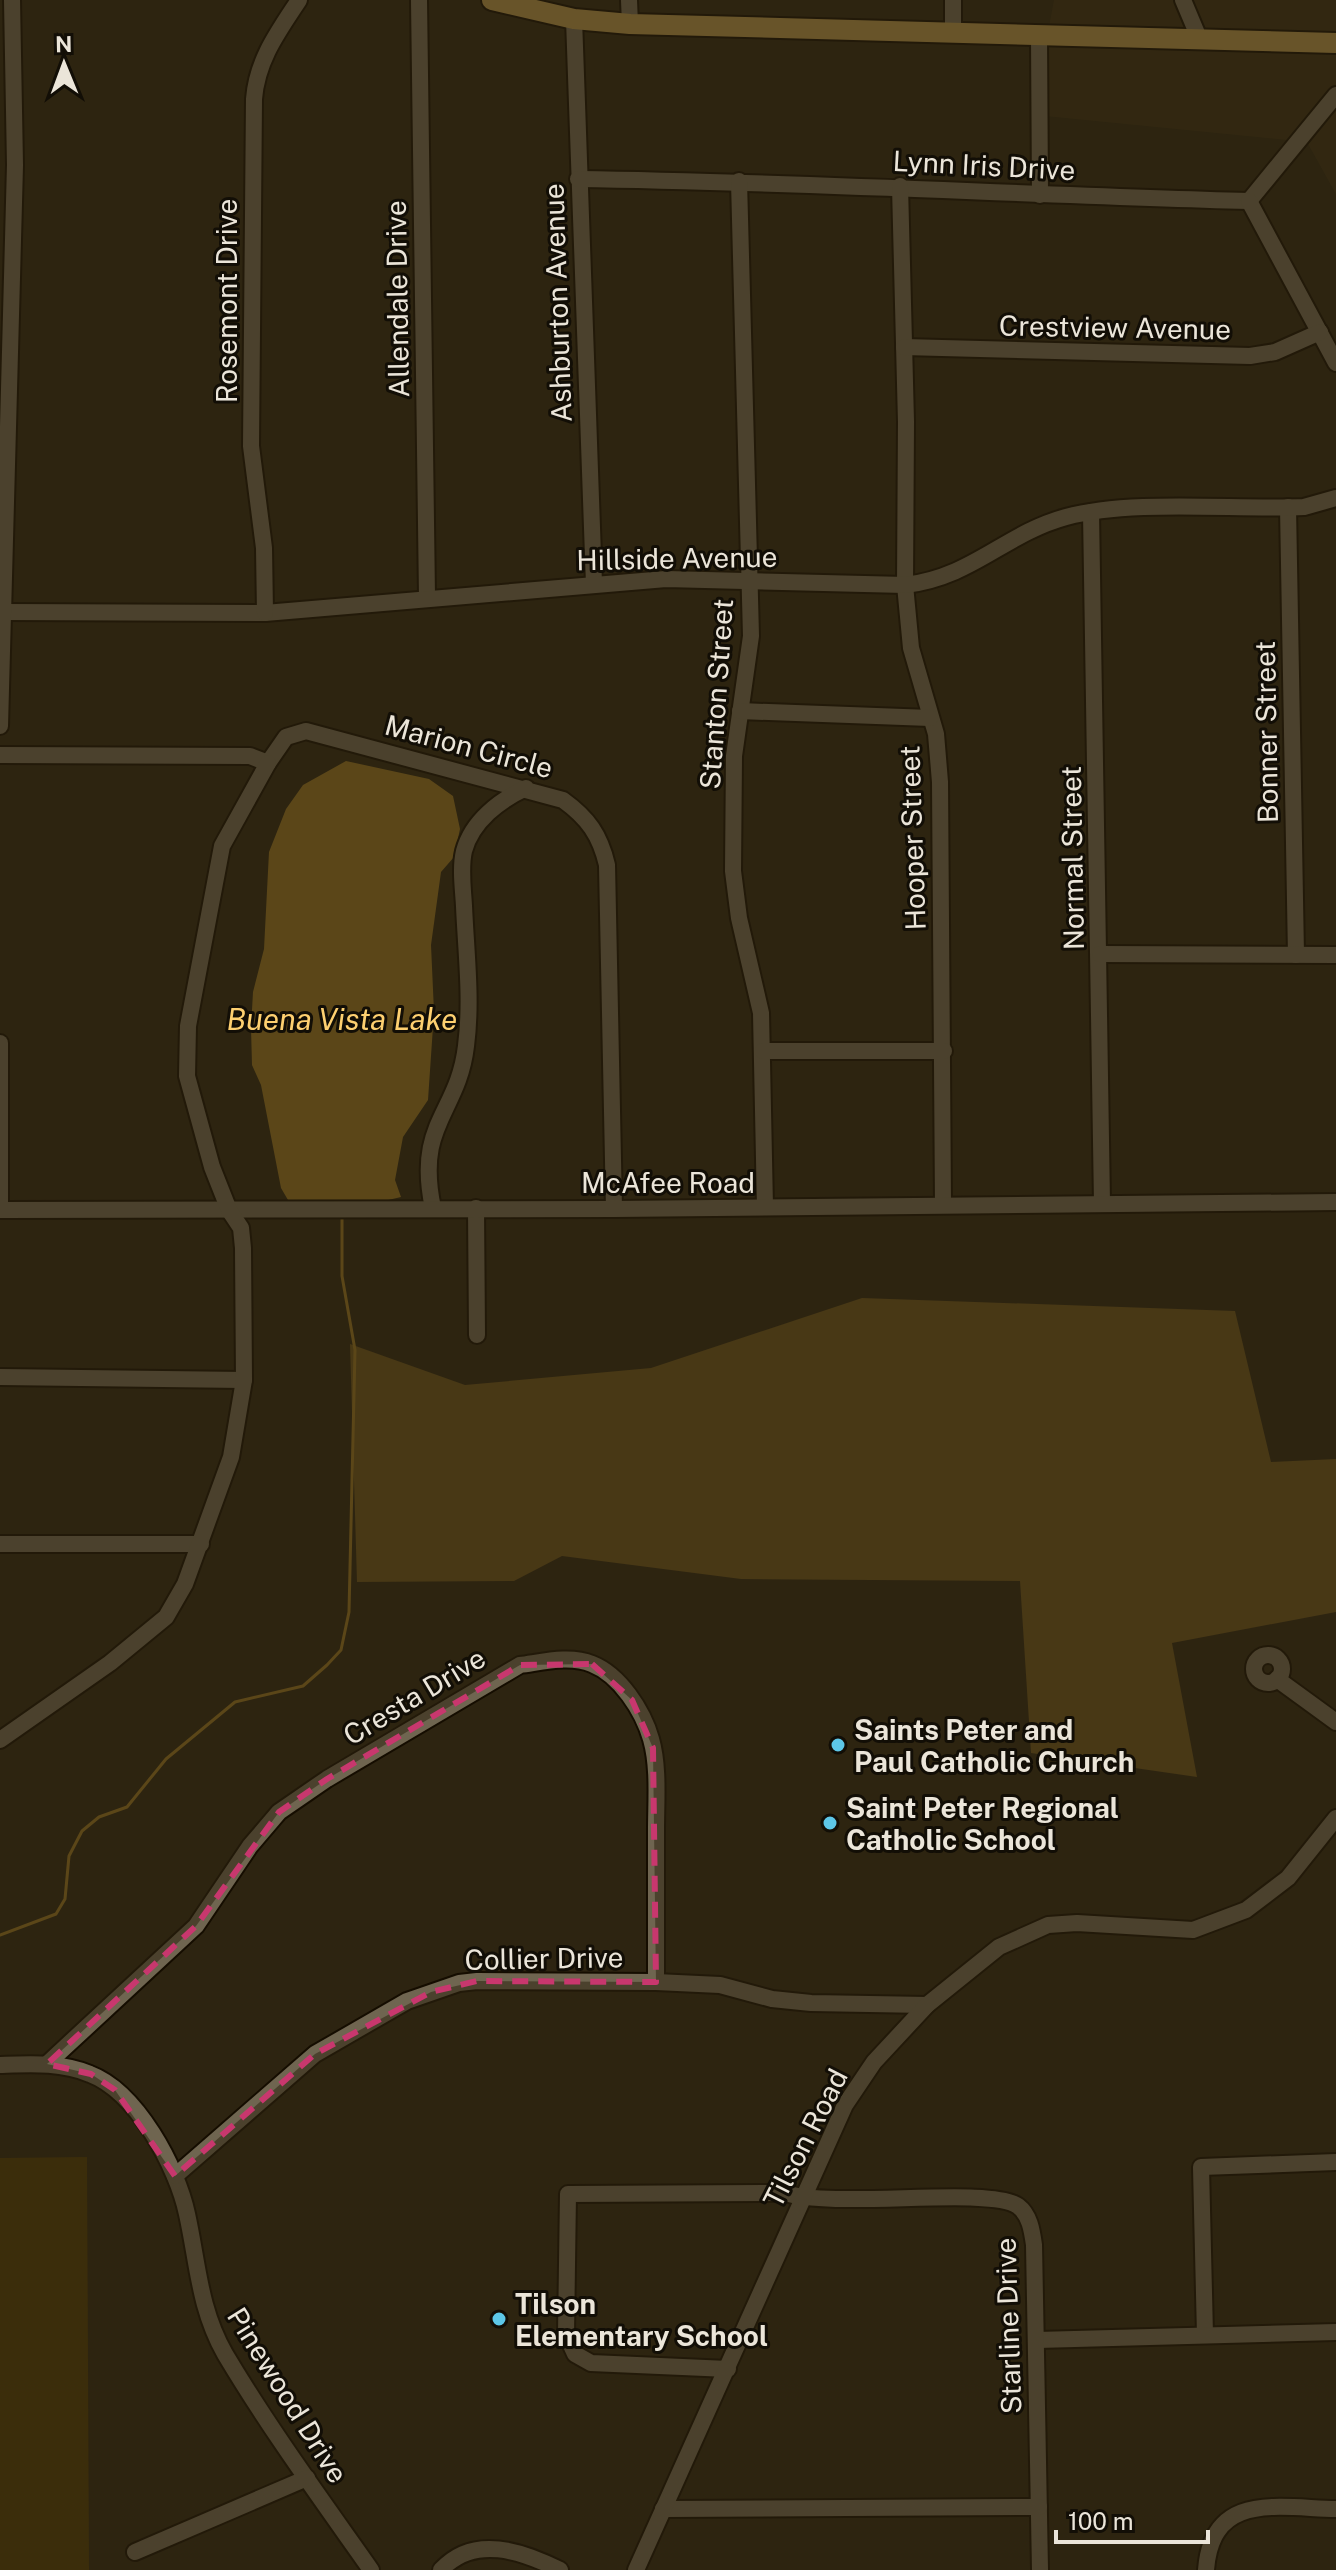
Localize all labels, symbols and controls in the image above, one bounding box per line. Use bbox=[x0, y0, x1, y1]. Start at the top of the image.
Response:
north arrow bbox=[24, 24, 104, 104]
text: N bbox=[55, 31, 72, 57]
street label: Lynn Iris Drive bbox=[892, 144, 1076, 186]
street label: Ashburton Avenue bbox=[536, 183, 578, 423]
street label: Rosemont Drive bbox=[210, 199, 243, 403]
street label: Allendale Drive bbox=[379, 200, 415, 398]
street label: Crestview Avenue bbox=[999, 308, 1231, 346]
street label: Hillside Avenue bbox=[576, 540, 778, 576]
street label: Stanton Street bbox=[693, 598, 739, 790]
street label: Bonner Street bbox=[1248, 641, 1284, 823]
street label: Marion Circle bbox=[381, 708, 557, 784]
street label: Hooper Street bbox=[892, 745, 932, 931]
street label: Normal Street bbox=[1054, 766, 1090, 950]
water label: Buena Vista Lake bbox=[227, 1001, 457, 1037]
street label: McAfee Road bbox=[581, 1166, 755, 1199]
street label: Cresta Drive bbox=[337, 1641, 491, 1751]
place label: Saints Peter and Paul Catholic Church bbox=[854, 1713, 1134, 1778]
marker: Saints Peter and Paul Catholic Church bbox=[829, 1736, 847, 1754]
place label: Saint Peter Regional Catholic School bbox=[846, 1791, 1119, 1856]
marker: Saint Peter Regional Catholic School bbox=[821, 1814, 839, 1832]
street label: Collier Drive bbox=[464, 1940, 624, 1976]
street label: Tilson Road bbox=[756, 2063, 854, 2213]
street label: Starline Drive bbox=[988, 2237, 1028, 2415]
place label: Tilson Elementary School bbox=[515, 2287, 768, 2352]
street label: Pinewood Drive bbox=[221, 2301, 355, 2489]
marker: Tilson Elementary School bbox=[490, 2310, 508, 2328]
scale bar bbox=[1056, 2494, 1208, 2544]
text: 100 m bbox=[1068, 2507, 1134, 2535]

